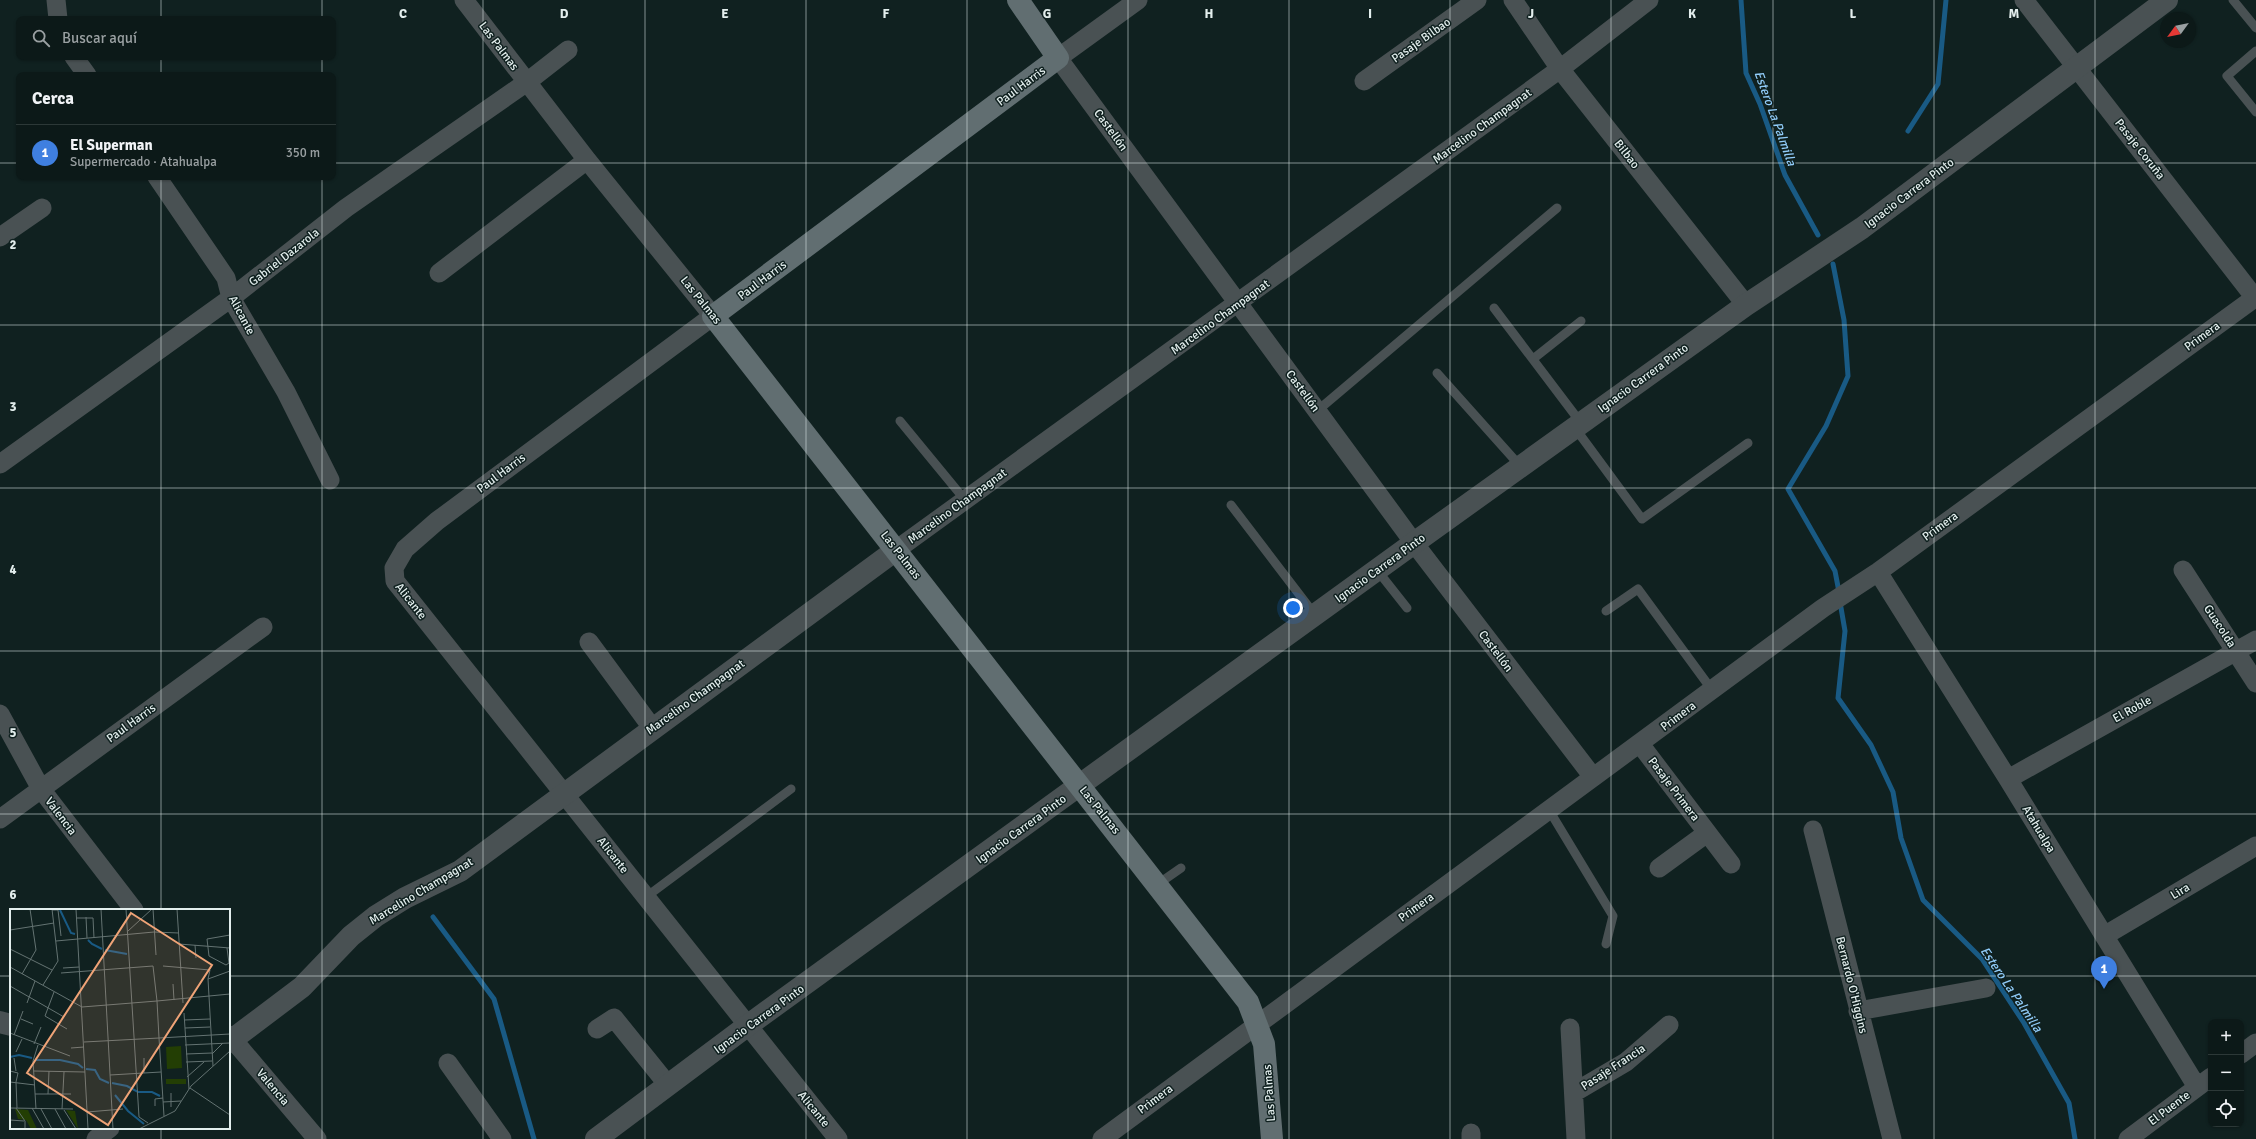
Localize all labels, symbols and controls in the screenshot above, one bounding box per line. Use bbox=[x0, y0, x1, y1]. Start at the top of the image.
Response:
text: C bbox=[399, 6, 407, 22]
text: D bbox=[560, 6, 569, 22]
text: E bbox=[721, 6, 729, 22]
text: F bbox=[883, 6, 890, 22]
text: G bbox=[1043, 6, 1051, 22]
text: H bbox=[1205, 6, 1213, 22]
text: I bbox=[1368, 6, 1372, 22]
text: J bbox=[1528, 6, 1534, 22]
text: K bbox=[1688, 6, 1696, 22]
text: L bbox=[1850, 6, 1857, 22]
text: M bbox=[2009, 6, 2020, 22]
north arrow bbox=[2160, 12, 2196, 48]
street label: Pasaje Bilbao bbox=[1389, 15, 1454, 66]
search box bbox=[16, 16, 336, 60]
street label: Las Palmas bbox=[475, 19, 522, 74]
icon: search bbox=[30, 27, 52, 49]
text: Buscar aquí bbox=[62, 29, 137, 47]
street label: Paul Harris bbox=[994, 63, 1049, 110]
water label: Estero La Palmilla bbox=[1750, 69, 1800, 168]
street label: Marcelino Champagnat bbox=[1430, 85, 1535, 167]
text: Cerca bbox=[32, 88, 74, 109]
street label: Castellón bbox=[1090, 106, 1131, 154]
street label: Pasaje Coruña bbox=[2111, 116, 2168, 183]
text: El Superman bbox=[70, 136, 153, 154]
street label: Bilbao bbox=[1611, 137, 1643, 172]
text: 1 bbox=[41, 145, 49, 161]
text: 350 m bbox=[286, 145, 320, 161]
text: Supermercado · Atahualpa bbox=[70, 154, 217, 170]
street label: Ignacio Carrera Pinto bbox=[1862, 155, 1957, 232]
street label: Gabriel Dazarola bbox=[246, 225, 323, 290]
text: 2 bbox=[9, 237, 17, 253]
street label: Paul Harris bbox=[735, 257, 790, 304]
street label: Las Palmas bbox=[677, 273, 724, 327]
street label: Marcelino Champagnat bbox=[1168, 276, 1273, 358]
street label: Alicante bbox=[225, 293, 258, 337]
street label: Primera bbox=[2182, 318, 2223, 354]
street label: Ignacio Carrera Pinto bbox=[1595, 341, 1691, 416]
street label: Castellón bbox=[1282, 367, 1323, 415]
text: 3 bbox=[9, 399, 17, 415]
street label: Paul Harris bbox=[474, 450, 529, 497]
street label: Marcelino Champagnat bbox=[905, 465, 1010, 547]
street label: Primera bbox=[1920, 508, 1961, 544]
street label: Las Palmas bbox=[877, 528, 924, 582]
street label: Ignacio Carrera Pinto bbox=[1332, 531, 1428, 606]
text: 4 bbox=[9, 562, 17, 578]
street label: Alicante bbox=[392, 580, 430, 623]
your location bbox=[1283, 598, 1303, 618]
street label: Guacolda bbox=[2200, 602, 2239, 651]
street label: Castellón bbox=[1475, 628, 1516, 675]
street label: Marcelino Champagnat bbox=[643, 656, 748, 738]
street label: El Roble bbox=[2110, 693, 2154, 726]
street label: Primera bbox=[1658, 698, 1699, 735]
street label: Paul Harris bbox=[104, 701, 159, 746]
text: 5 bbox=[9, 725, 17, 741]
street label: Pasaje Primera bbox=[1645, 754, 1703, 824]
street label: Las Palmas bbox=[1076, 783, 1123, 837]
street label: Ignacio Carrera Pinto bbox=[973, 792, 1069, 867]
street label: Valencia bbox=[41, 794, 80, 838]
street label: Atahualpa bbox=[2019, 803, 2059, 856]
street label: Alicante bbox=[594, 834, 632, 877]
street label: Marcelino Champagnat bbox=[367, 854, 476, 928]
street label: Lira bbox=[2168, 880, 2193, 903]
text: 6 bbox=[9, 887, 17, 903]
street label: Primera bbox=[1396, 889, 1437, 925]
inset map bbox=[10, 909, 230, 1129]
street label: Bernardo O'Higgins bbox=[1832, 935, 1871, 1035]
water label: Estero La Palmilla bbox=[1977, 944, 2046, 1036]
pin: 1 bbox=[2091, 956, 2117, 989]
street label: Ignacio Carrera Pinto bbox=[711, 982, 807, 1057]
map controls bbox=[2208, 1019, 2244, 1127]
button: + bbox=[2208, 1019, 2244, 1055]
street label: Pasaje Francia bbox=[1578, 1041, 1648, 1094]
button: − bbox=[2208, 1055, 2244, 1091]
street label: Las Palmas bbox=[1260, 1064, 1279, 1122]
street label: Valencia bbox=[253, 1066, 292, 1109]
street label: Primera bbox=[1135, 1081, 1176, 1118]
street label: Alicante bbox=[794, 1088, 833, 1130]
street label: El Puente bbox=[2145, 1088, 2193, 1129]
button: locate bbox=[2208, 1091, 2244, 1127]

